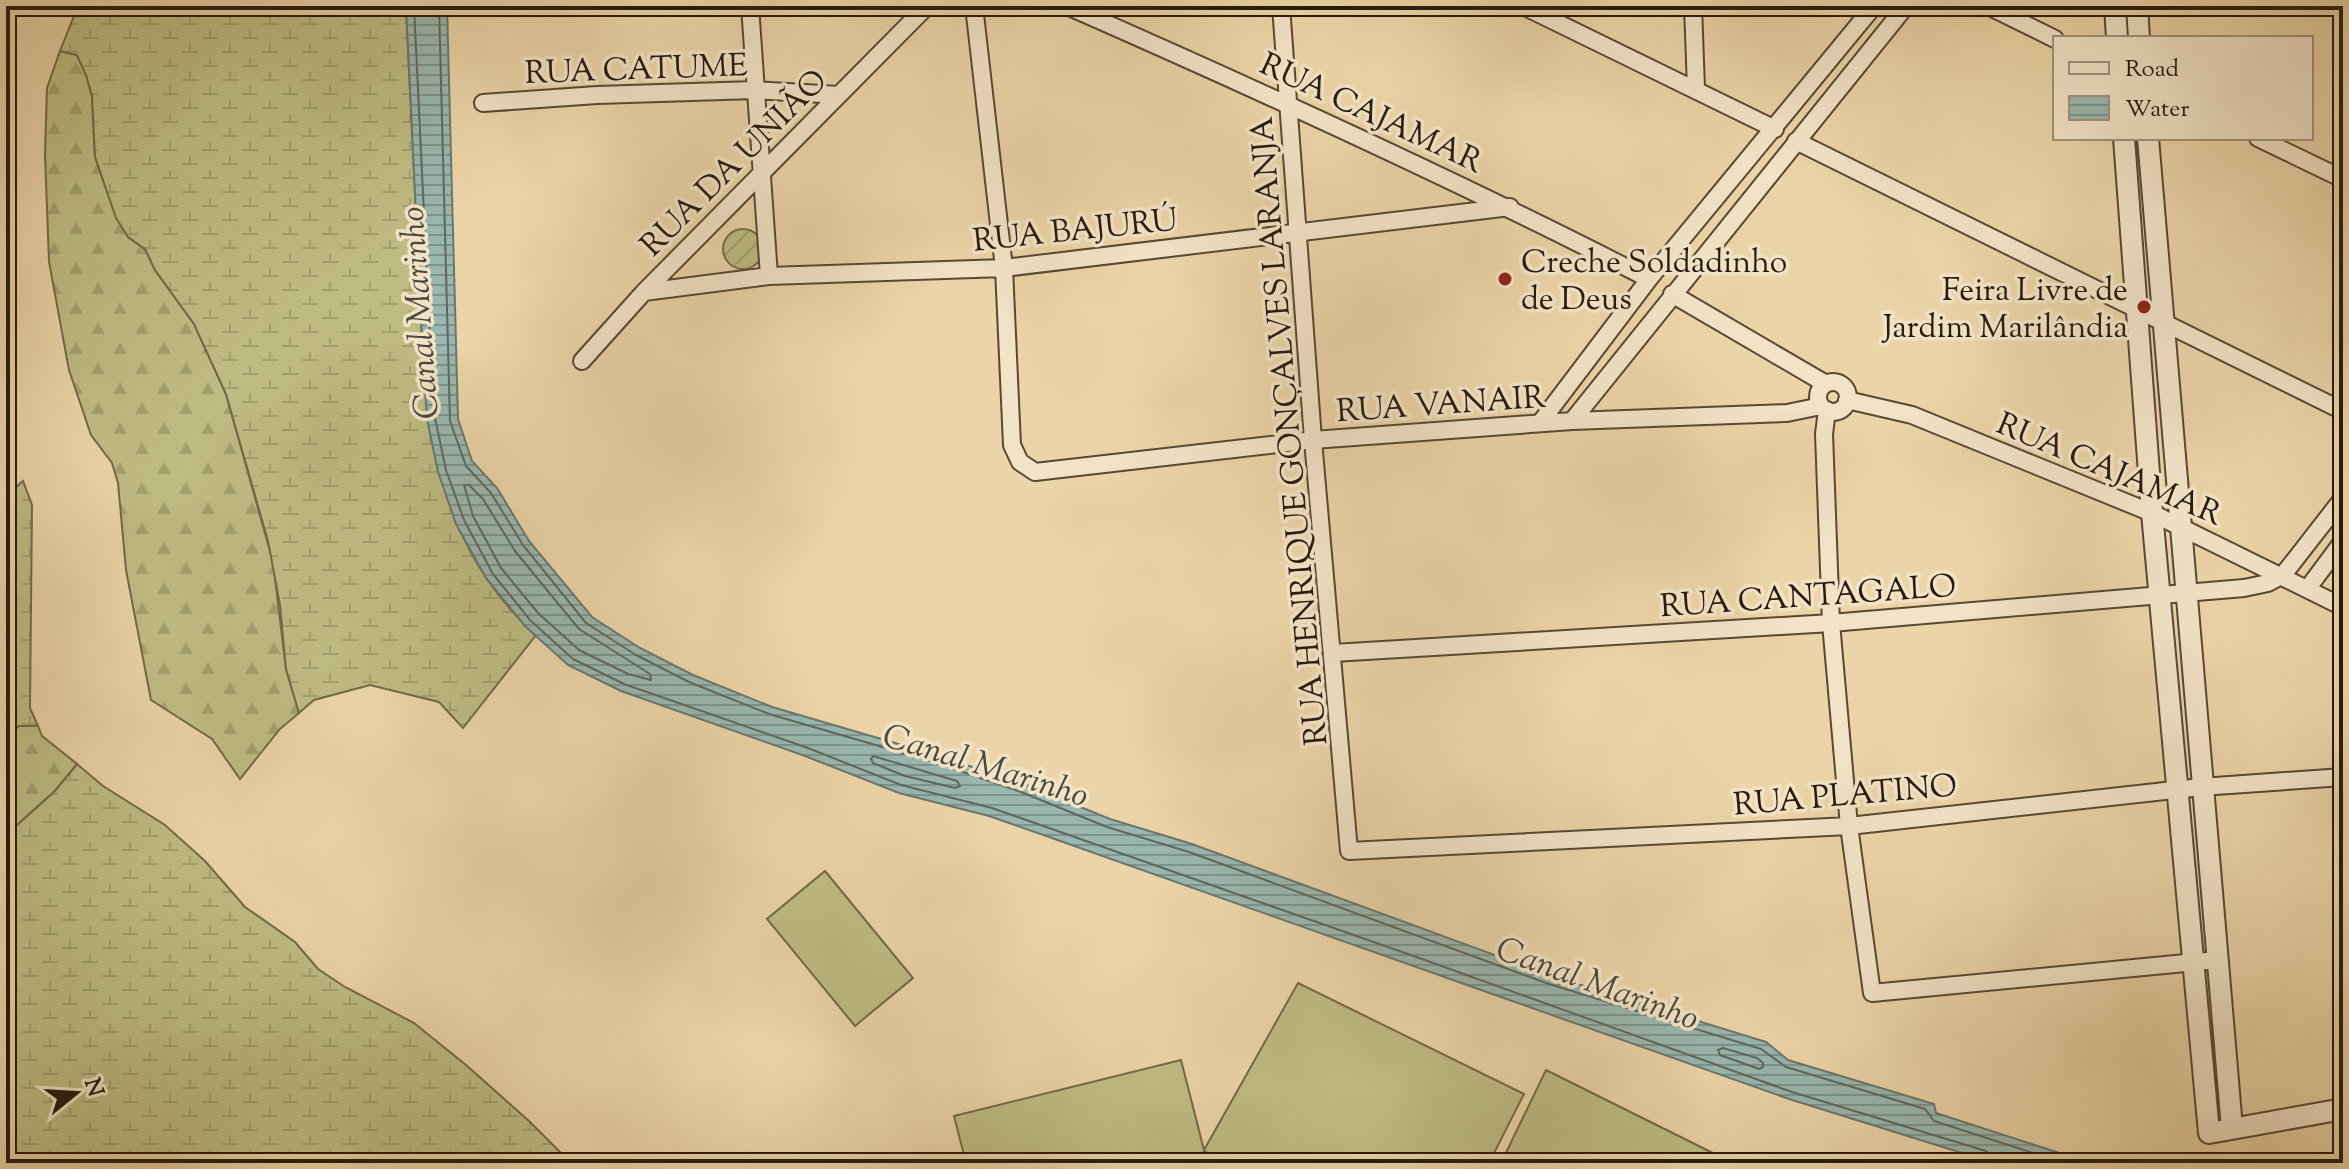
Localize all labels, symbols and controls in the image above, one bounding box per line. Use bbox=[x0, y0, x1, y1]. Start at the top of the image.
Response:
legend bbox=[2053, 36, 2313, 140]
street label: RUA CAJAMAR bbox=[1251, 43, 1490, 187]
street label: RUA CATUME bbox=[524, 44, 748, 98]
text: Road bbox=[2125, 53, 2179, 87]
street label: RUA DA UNIÃO bbox=[631, 60, 839, 268]
text: Water bbox=[2125, 93, 2189, 127]
street label: RUA HENRIQUE GONÇALVES LARANJA bbox=[1241, 114, 1341, 747]
street label: RUA BAJURÚ bbox=[971, 198, 1180, 266]
water label: Canal Marinho bbox=[390, 205, 453, 421]
place label: Creche Soldadinho de Deus bbox=[1521, 241, 1787, 324]
place label: Feira Livre de Jardim Marilândia bbox=[1881, 269, 2128, 352]
marker: Creche Soldadinho de Deus bbox=[1496, 270, 1514, 288]
marker: Feira Livre de Jardim Marilândia bbox=[2135, 298, 2153, 316]
street label: RUA VANAIR bbox=[1335, 376, 1548, 436]
street label: RUA CAJAMAR bbox=[1989, 402, 2229, 539]
street label: RUA CANTAGALO bbox=[1659, 565, 1958, 631]
water label: Canal Marinho bbox=[876, 713, 1094, 822]
street label: RUA PLATINO bbox=[1731, 764, 1959, 830]
water label: Canal Marinho bbox=[1488, 926, 1705, 1045]
north arrow bbox=[36, 1053, 116, 1133]
text: N bbox=[74, 1074, 110, 1101]

